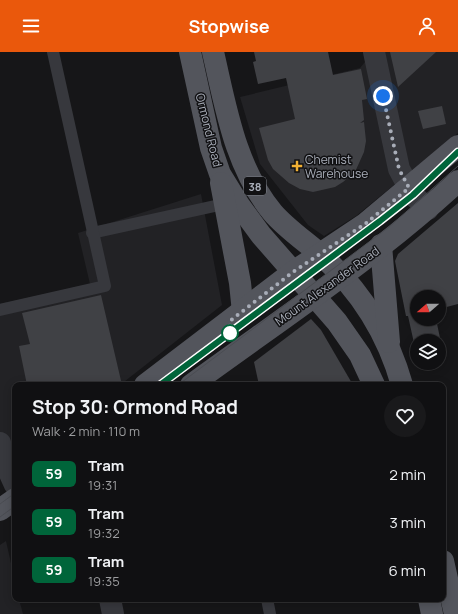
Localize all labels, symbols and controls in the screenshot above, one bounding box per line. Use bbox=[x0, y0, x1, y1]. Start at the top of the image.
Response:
text: Stopwise bbox=[188, 14, 270, 38]
icon: menu bbox=[20, 15, 42, 37]
icon: person bbox=[416, 15, 438, 37]
your location bbox=[373, 86, 393, 106]
street label: Ormond Road bbox=[192, 91, 226, 169]
place label: Chemist Warehouse bbox=[305, 151, 368, 182]
marker: Chemist Warehouse bbox=[292, 161, 302, 171]
road number: 38 bbox=[244, 177, 266, 195]
street label: Mount Alexander Road bbox=[271, 242, 383, 330]
north arrow bbox=[410, 290, 446, 326]
map controls bbox=[410, 290, 446, 370]
unlabelled marker bbox=[221, 324, 239, 342]
button: layers bbox=[410, 334, 446, 370]
text: Stop 30: Ormond Road bbox=[32, 394, 238, 420]
button: heart bbox=[384, 395, 426, 437]
text: Walk · 2 min · 110 m bbox=[32, 422, 140, 440]
text: Tram bbox=[88, 455, 124, 476]
text: 59 bbox=[46, 464, 62, 483]
text: 2 min bbox=[389, 464, 426, 485]
text: 19:31 bbox=[88, 476, 117, 494]
text: Tram bbox=[88, 503, 124, 524]
text: 59 bbox=[46, 512, 62, 531]
text: 3 min bbox=[390, 512, 426, 533]
text: 19:32 bbox=[88, 524, 120, 542]
text: Tram bbox=[88, 551, 124, 572]
text: 59 bbox=[46, 560, 62, 579]
text: 6 min bbox=[389, 560, 426, 581]
text: 19:35 bbox=[88, 572, 120, 590]

